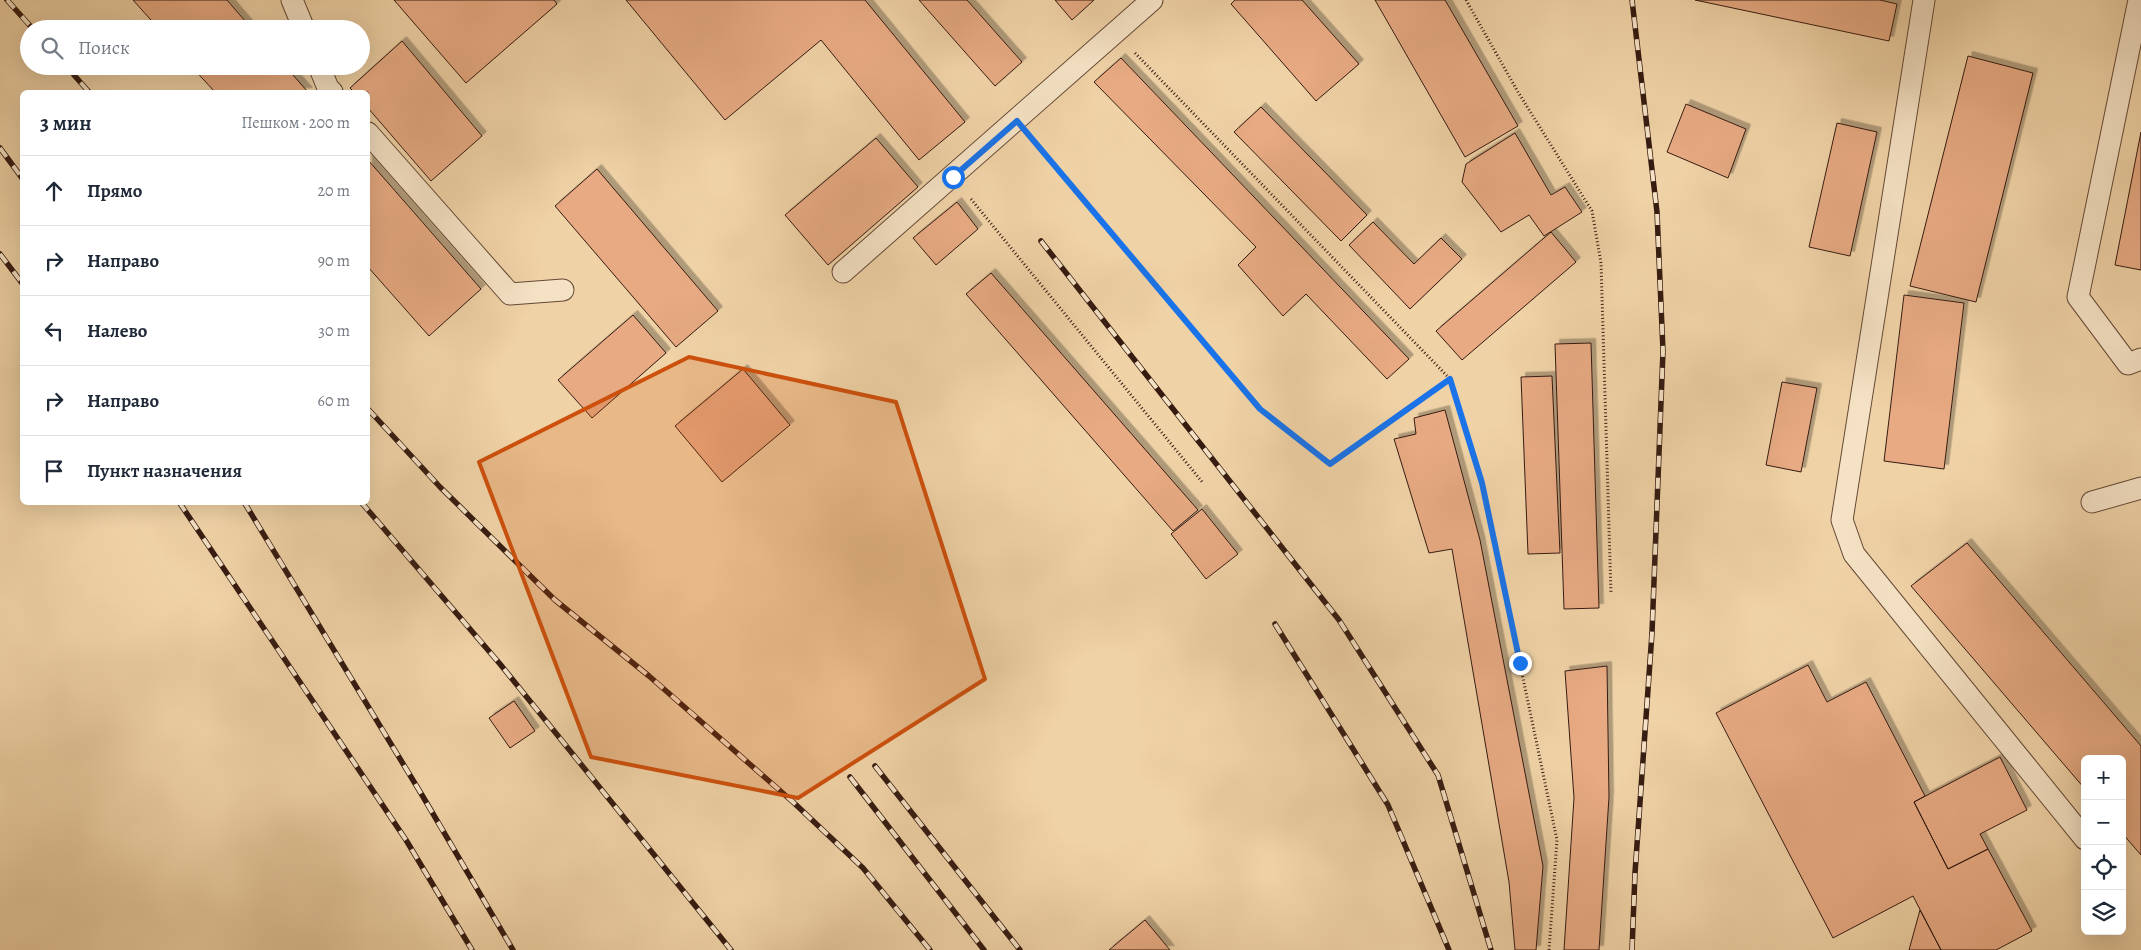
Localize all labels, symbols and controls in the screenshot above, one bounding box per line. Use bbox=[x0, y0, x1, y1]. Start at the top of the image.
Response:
search box bbox=[20, 20, 370, 75]
icon: search bbox=[38, 34, 66, 62]
text: Поиск bbox=[78, 35, 130, 61]
text: 3 мин bbox=[40, 109, 92, 137]
text: Пешком · 200 m bbox=[241, 112, 350, 134]
route start bbox=[942, 166, 965, 189]
icon: ahead bbox=[40, 177, 68, 205]
text: Прямо bbox=[87, 178, 142, 204]
text: 20 m bbox=[317, 180, 350, 202]
icon: right bbox=[40, 247, 68, 275]
text: Направо bbox=[87, 248, 159, 274]
text: 90 m bbox=[318, 250, 350, 272]
icon: left bbox=[40, 317, 68, 345]
text: Налево bbox=[87, 318, 147, 344]
text: 30 m bbox=[318, 320, 350, 342]
icon: right bbox=[40, 387, 68, 415]
text: Направо bbox=[87, 388, 159, 414]
text: 60 m bbox=[318, 390, 350, 412]
icon: arrive bbox=[40, 457, 68, 485]
text: Пункт назначения bbox=[87, 458, 242, 484]
route end bbox=[1509, 652, 1532, 675]
map controls bbox=[2081, 755, 2126, 935]
button: + bbox=[2081, 755, 2126, 800]
button: − bbox=[2081, 800, 2126, 845]
button: locate bbox=[2081, 845, 2126, 890]
button: layers bbox=[2081, 890, 2126, 935]

